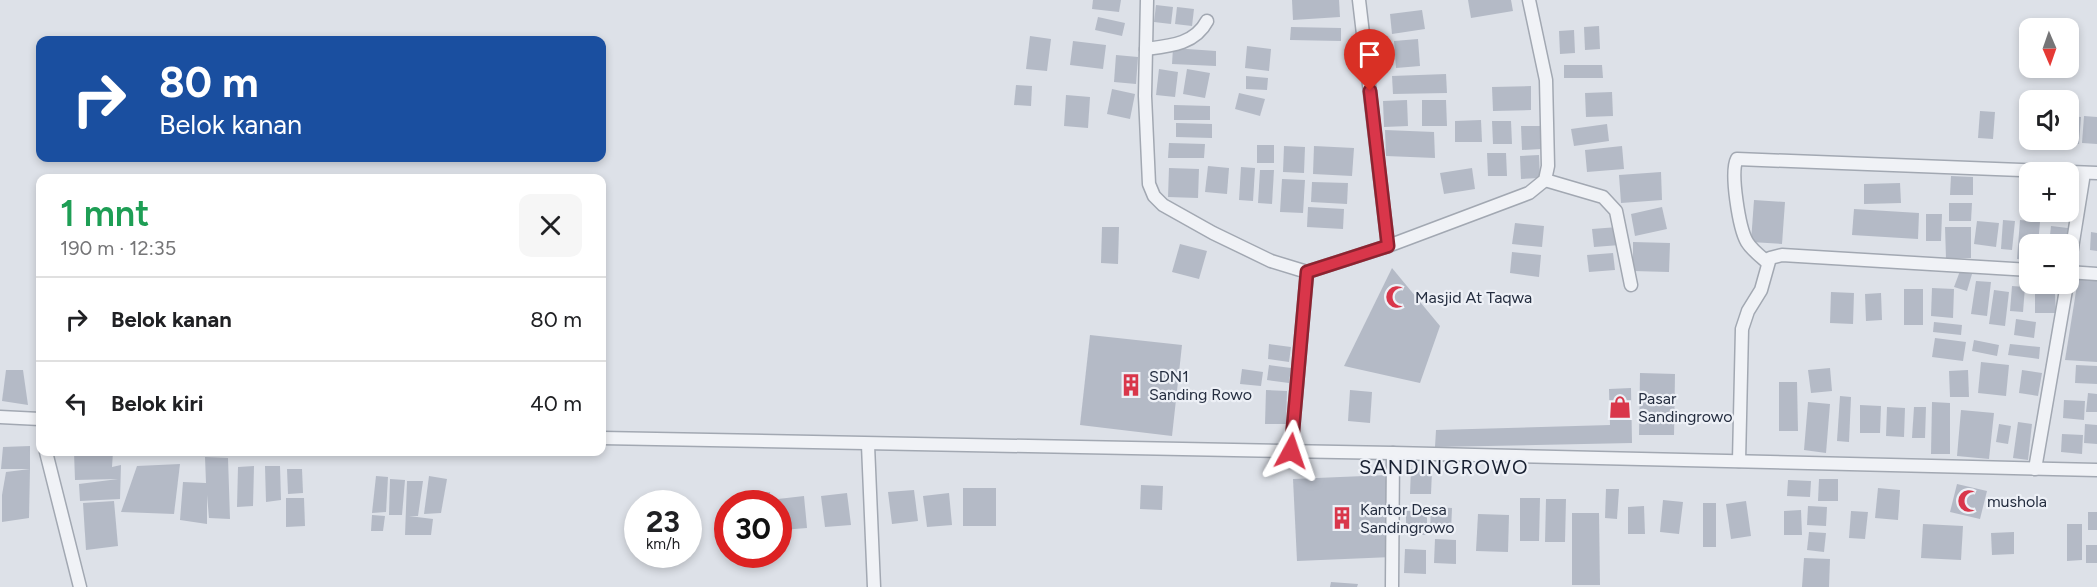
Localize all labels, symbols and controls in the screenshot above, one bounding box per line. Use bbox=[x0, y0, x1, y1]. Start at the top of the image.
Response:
north arrow bbox=[2019, 18, 2079, 78]
map controls bbox=[2019, 18, 2079, 294]
pin bbox=[1344, 29, 1395, 91]
icon: arrive bbox=[1353, 38, 1386, 71]
text: 80 m bbox=[159, 57, 259, 108]
icon: right bbox=[60, 60, 138, 138]
button: sound bbox=[2019, 90, 2079, 150]
text: Belok kanan bbox=[159, 108, 302, 141]
button: + bbox=[2019, 162, 2079, 222]
text: 1 mnt bbox=[60, 192, 149, 235]
button: close bbox=[519, 194, 582, 257]
button: − bbox=[2019, 234, 2079, 294]
text: 190 m · 12:35 bbox=[60, 236, 176, 260]
mosque icon: Masjid At Taqwa bbox=[1384, 284, 1410, 310]
place label: Masjid At Taqwa bbox=[1415, 288, 1532, 307]
icon: right bbox=[60, 303, 93, 336]
text: Belok kanan bbox=[111, 306, 232, 333]
text: 80 m bbox=[530, 306, 582, 333]
place label: SDN1 Sanding Rowo bbox=[1149, 367, 1252, 404]
building icon: SDN1 Sanding Rowo bbox=[1118, 372, 1144, 398]
icon: left bbox=[60, 387, 93, 420]
place label: Pasar Sandingrowo bbox=[1638, 389, 1732, 426]
text: Belok kiri bbox=[111, 390, 204, 417]
text: 40 m bbox=[530, 390, 582, 417]
shop icon: Pasar Sandingrowo bbox=[1607, 394, 1633, 420]
position arrow bbox=[1259, 419, 1323, 483]
district label: SANDINGROWO bbox=[1359, 455, 1529, 479]
mosque icon: mushola bbox=[1956, 488, 1982, 514]
speed limit sign: 30 bbox=[714, 490, 792, 568]
place label: mushola bbox=[1987, 492, 2047, 511]
place label: Kantor Desa Sandingrowo bbox=[1360, 500, 1454, 537]
text: 23 bbox=[646, 503, 680, 540]
building icon: Kantor Desa Sandingrowo bbox=[1329, 505, 1355, 531]
text: km/h bbox=[646, 535, 680, 553]

